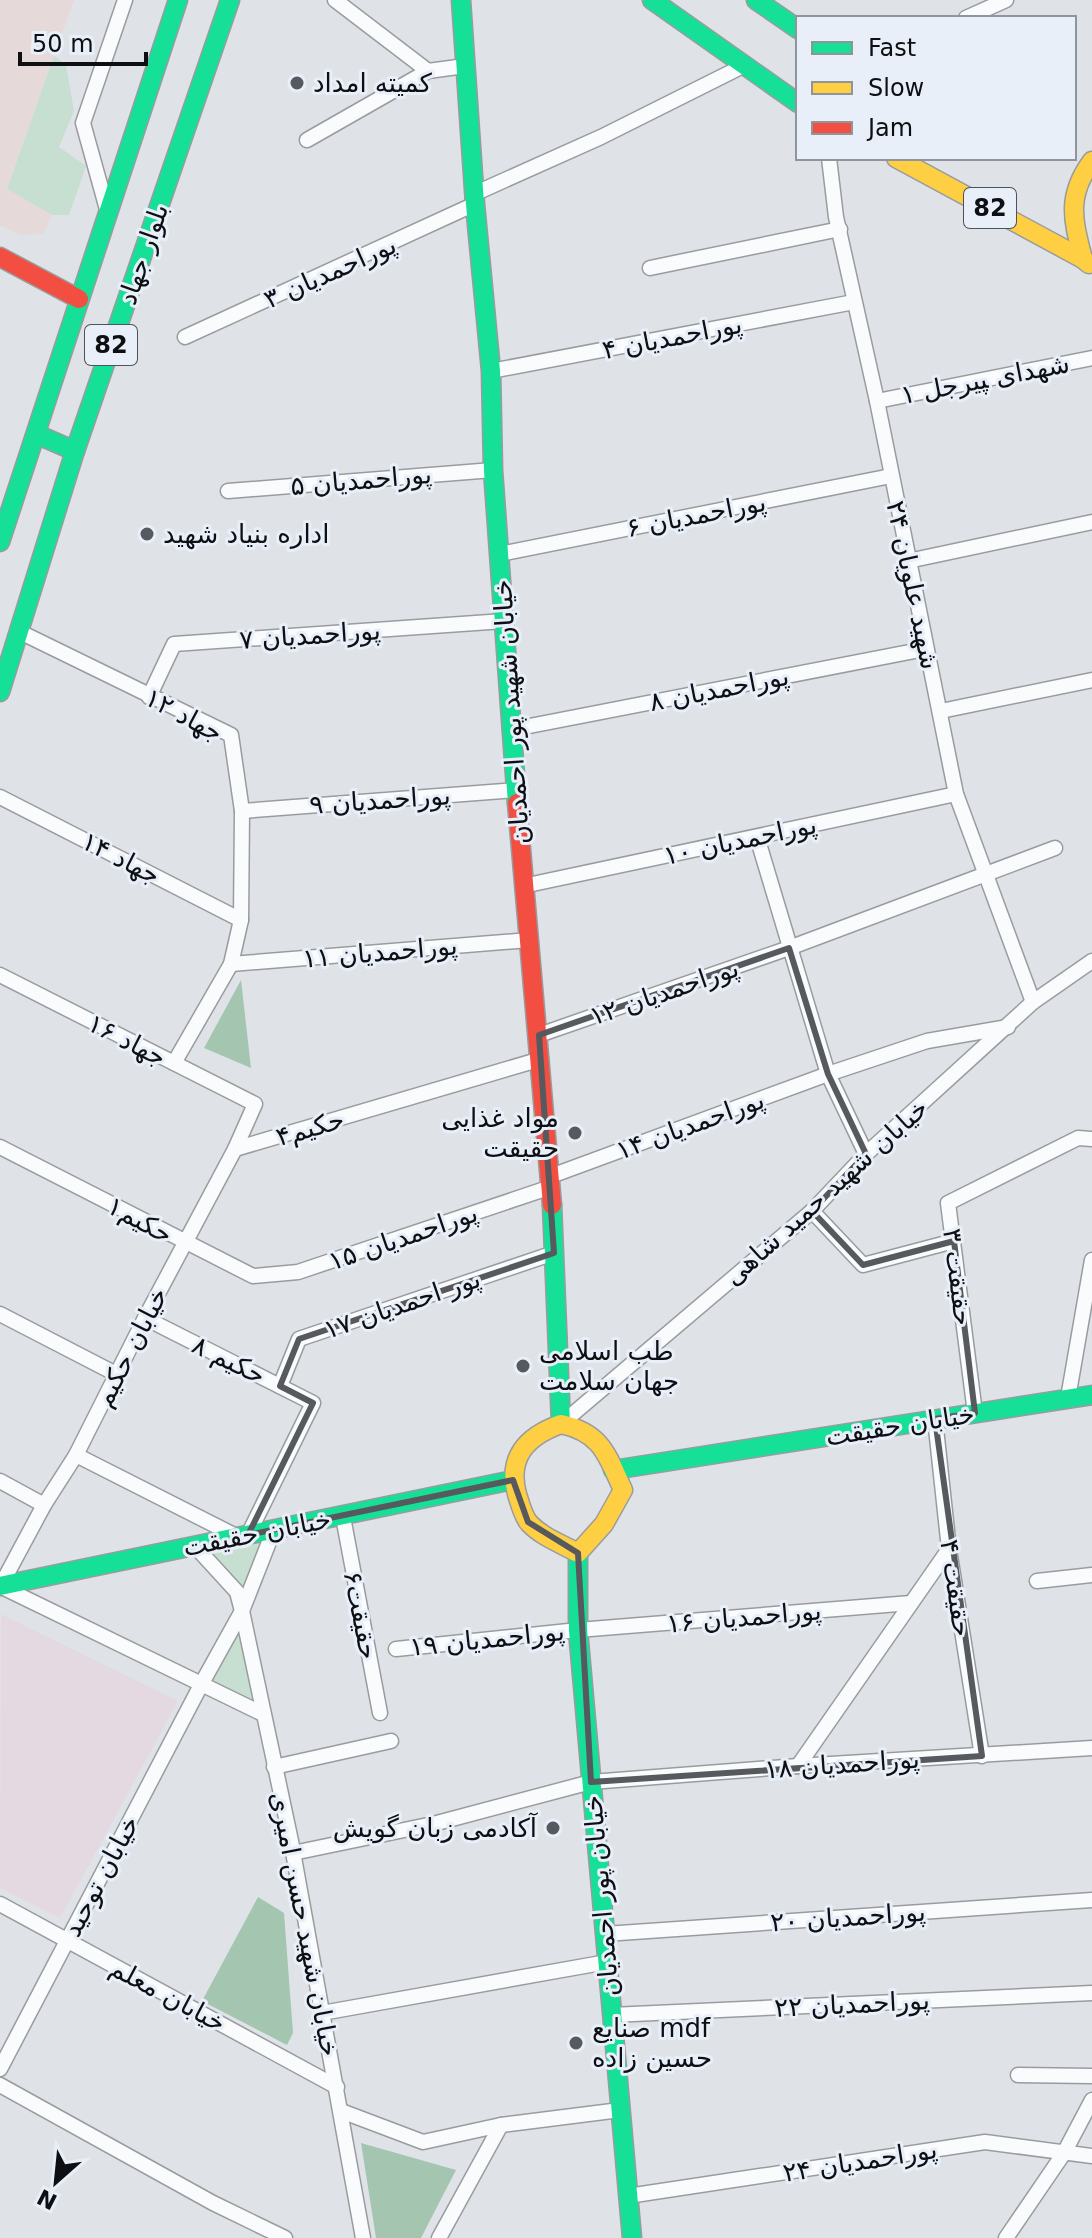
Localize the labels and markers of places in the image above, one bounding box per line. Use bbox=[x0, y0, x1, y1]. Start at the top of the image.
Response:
place label: کمیته امداد bbox=[313, 68, 433, 98]
marker: کمیته امداد bbox=[288, 74, 306, 92]
place label: اداره بنیاد شهید bbox=[163, 519, 329, 550]
marker: اداره بنیاد شهید bbox=[138, 525, 156, 543]
place label: مواد غذایی حقیقت bbox=[441, 1103, 559, 1163]
marker: مواد غذایی حقیقت bbox=[566, 1124, 584, 1142]
place label: طب اسلامی جهان سلامت bbox=[539, 1336, 679, 1397]
marker: طب اسلامی جهان سلامت bbox=[514, 1357, 532, 1375]
place label: آکادمی زبان گویش bbox=[333, 1812, 539, 1844]
marker: آکادمی زبان گویش bbox=[544, 1819, 562, 1837]
place label: صنایع mdf حسین زاده bbox=[592, 2013, 712, 2074]
marker: صنایع mdf حسین زاده bbox=[567, 2034, 585, 2052]

